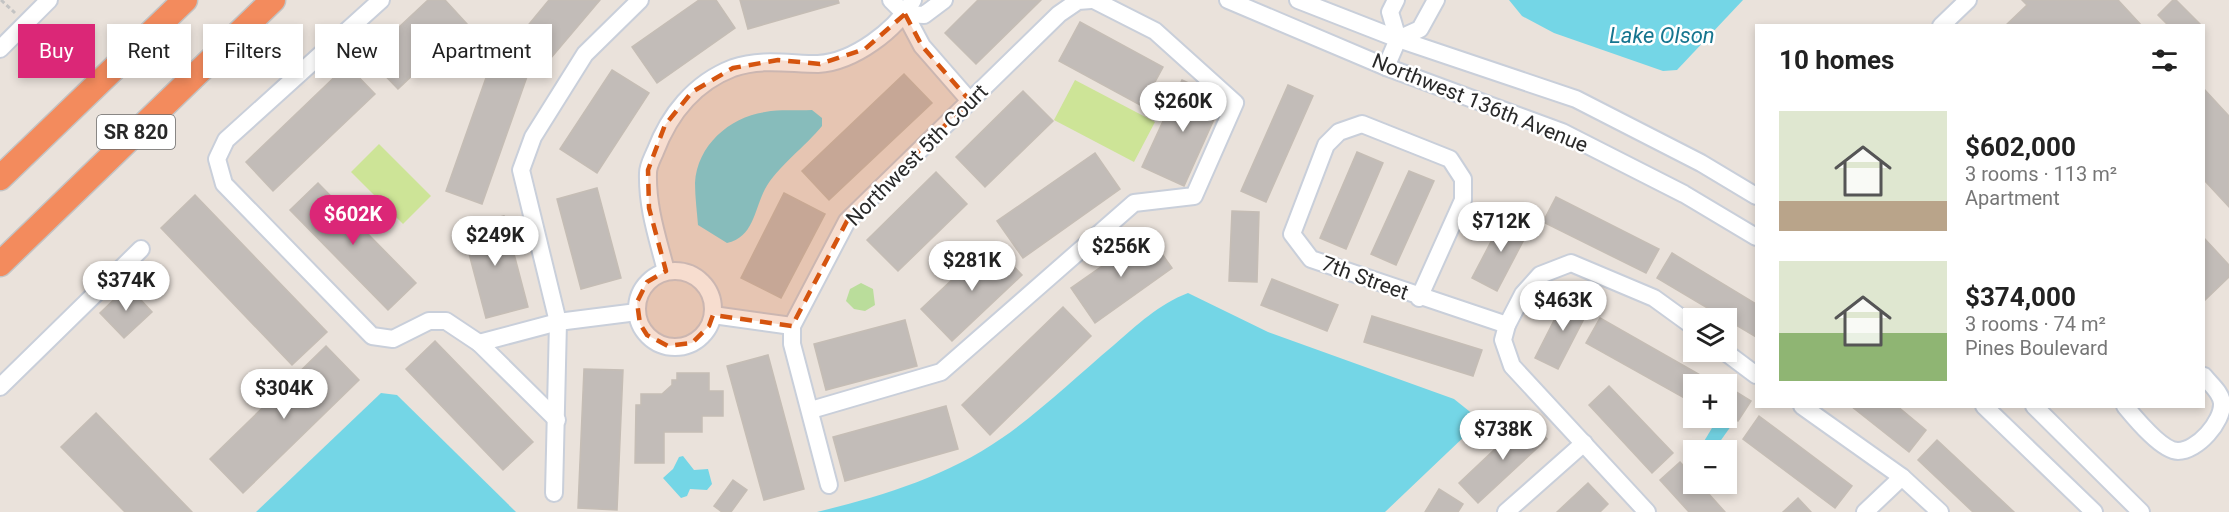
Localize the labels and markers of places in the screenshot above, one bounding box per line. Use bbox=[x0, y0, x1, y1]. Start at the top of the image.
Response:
pin: $260K bbox=[1141, 82, 1225, 133]
pin: $602K bbox=[311, 195, 395, 246]
pin: $712K bbox=[1459, 202, 1543, 253]
pin: $249K bbox=[453, 216, 537, 267]
pin: $256K bbox=[1079, 227, 1163, 278]
pin: $281K bbox=[930, 241, 1014, 292]
pin: $374K bbox=[84, 261, 168, 312]
pin: $463K bbox=[1521, 281, 1605, 332]
pin: $304K bbox=[242, 369, 326, 420]
pin: $738K bbox=[1461, 410, 1545, 461]

